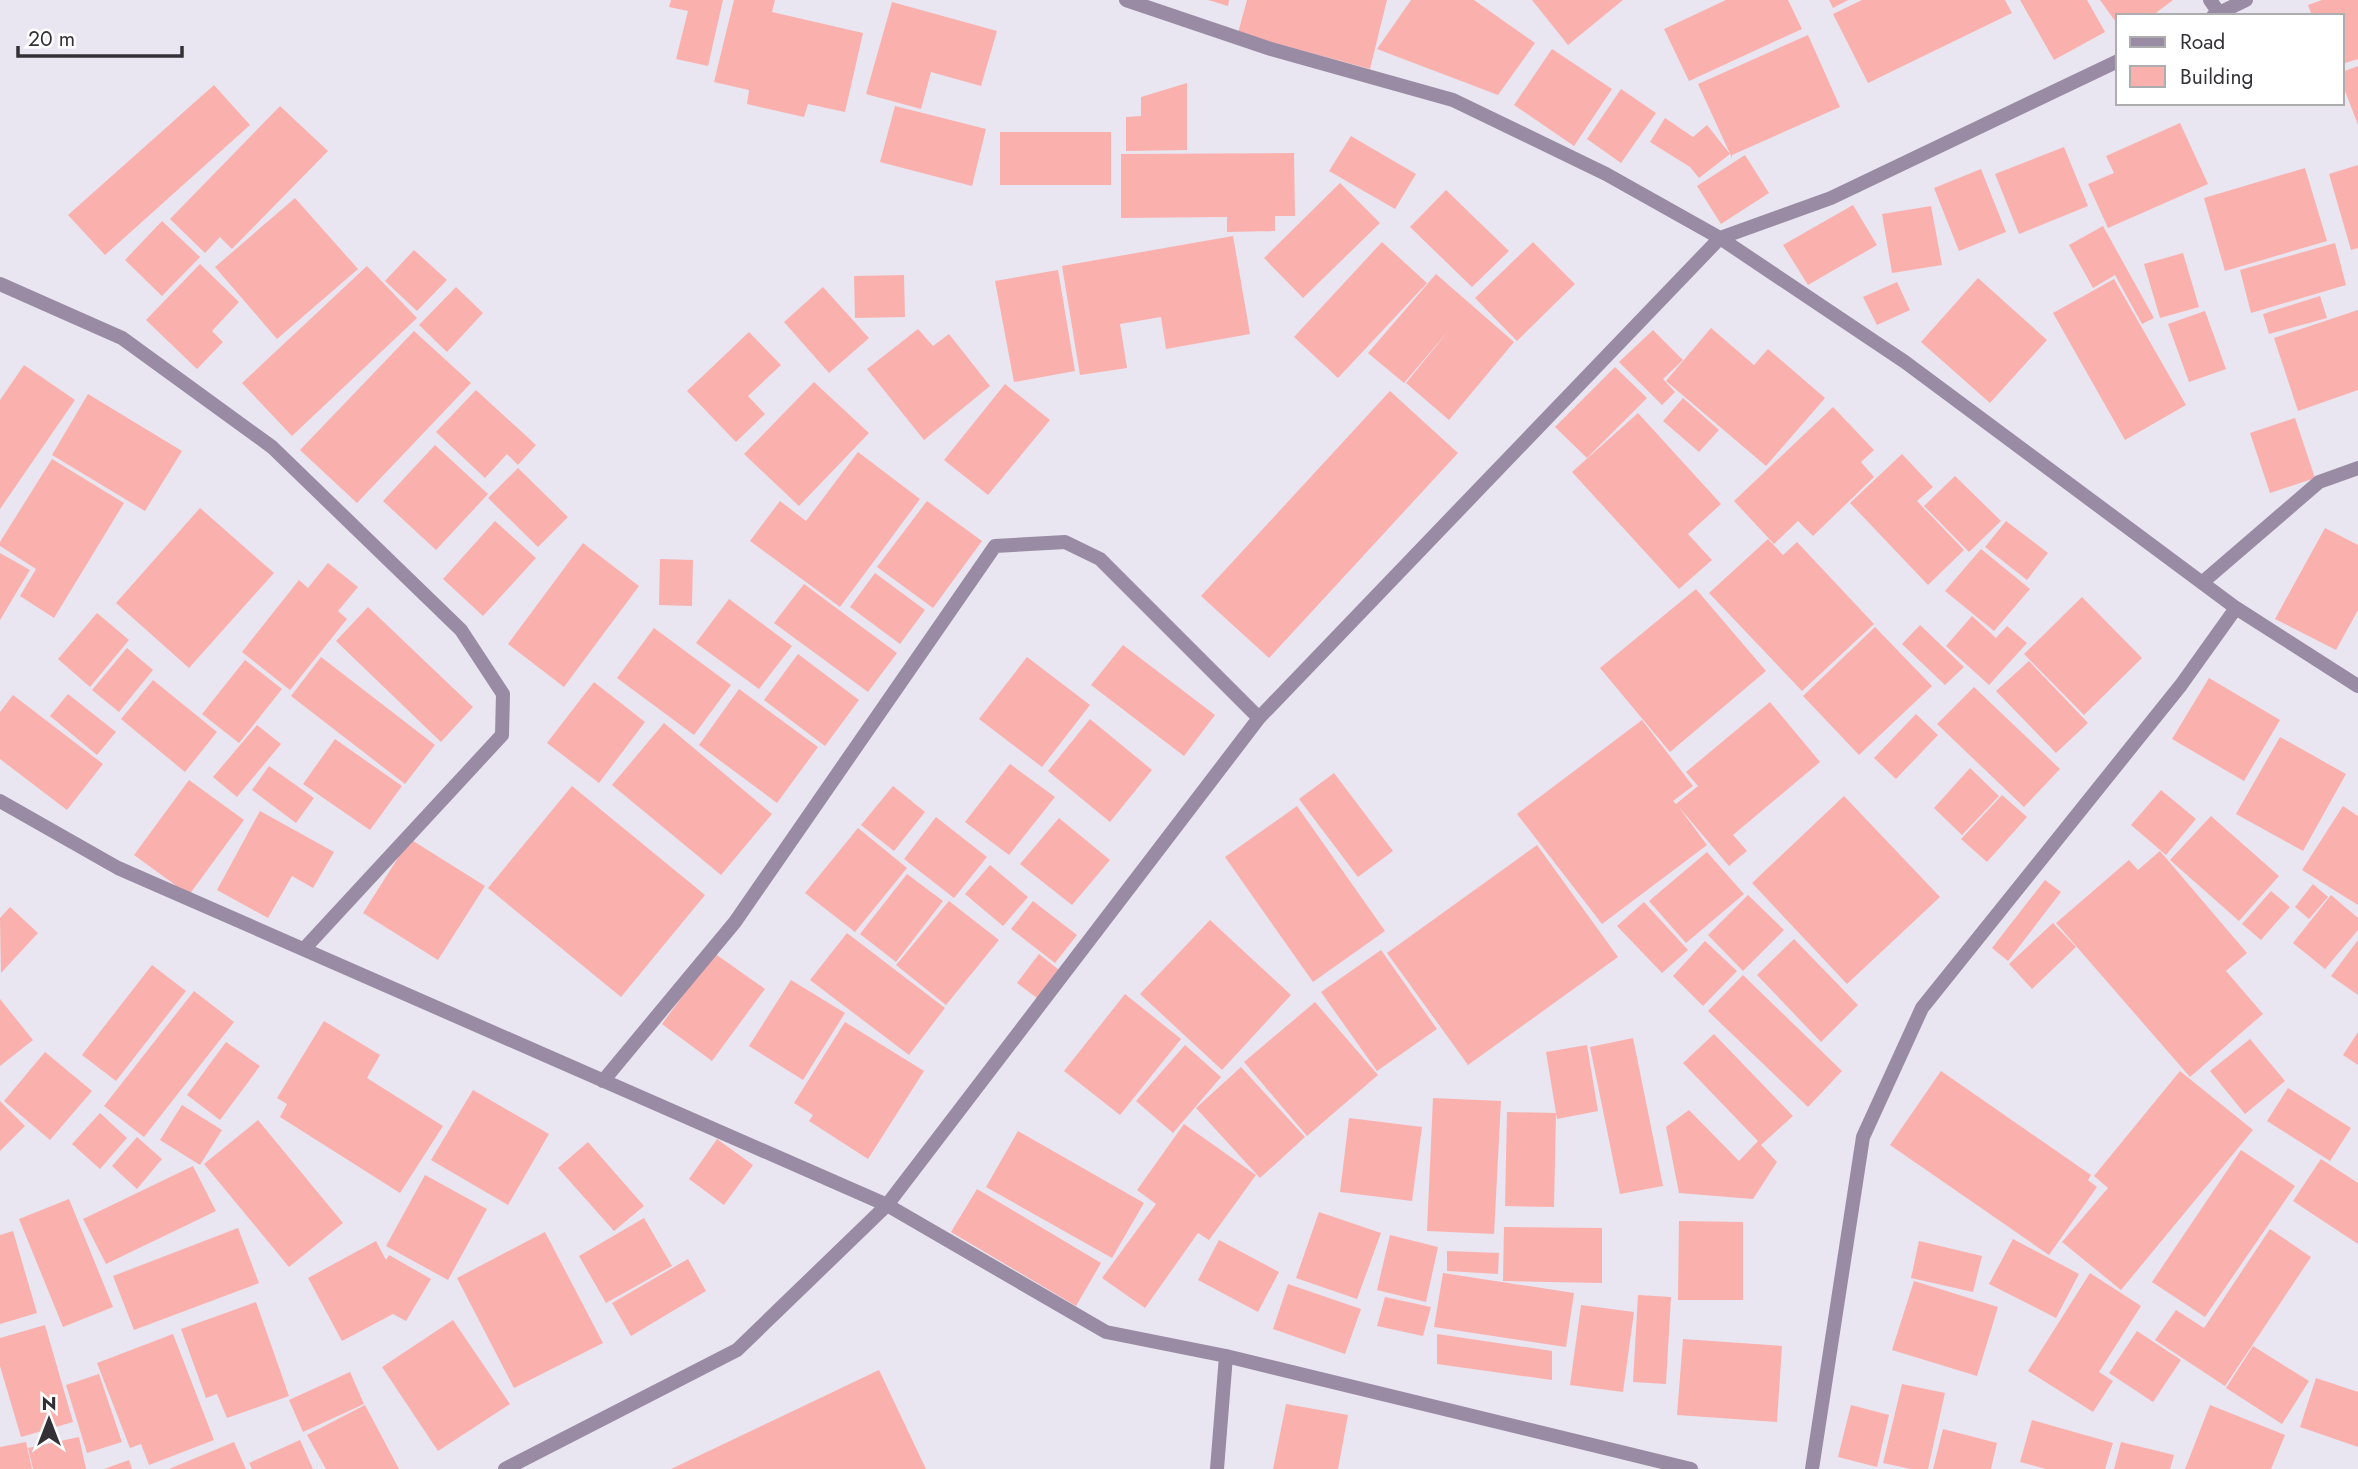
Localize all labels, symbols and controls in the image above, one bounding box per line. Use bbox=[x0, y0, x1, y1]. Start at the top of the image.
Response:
scale bar bbox=[18, 14, 182, 58]
legend bbox=[2116, 14, 2344, 105]
text: 20 m bbox=[28, 24, 75, 54]
text: Road bbox=[2180, 27, 2225, 57]
text: Building bbox=[2180, 62, 2253, 92]
north arrow bbox=[14, 1385, 84, 1455]
text: N bbox=[41, 1390, 57, 1417]

